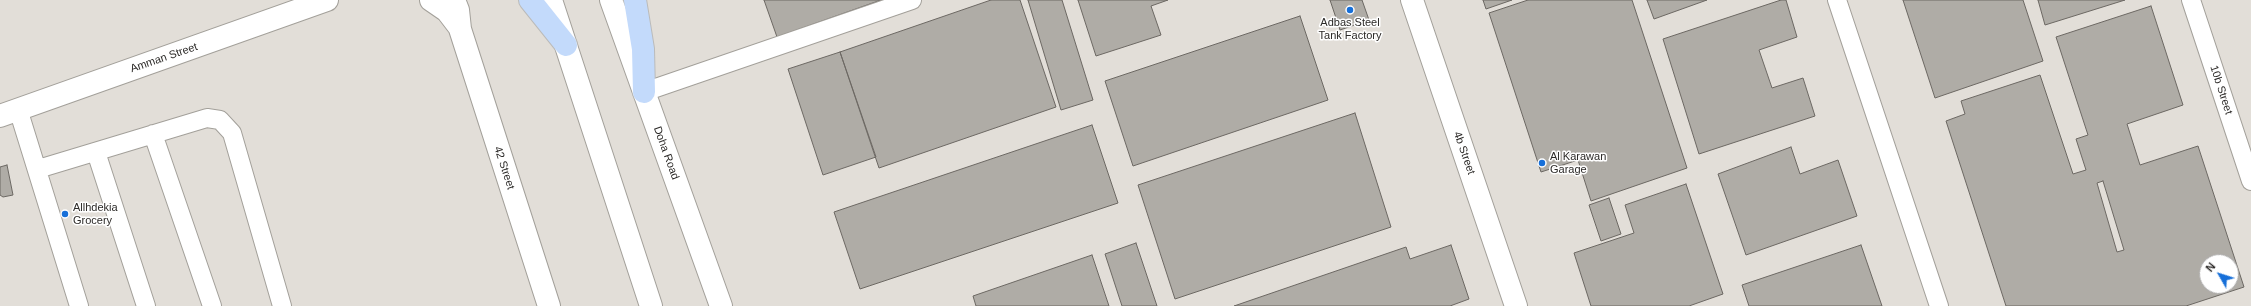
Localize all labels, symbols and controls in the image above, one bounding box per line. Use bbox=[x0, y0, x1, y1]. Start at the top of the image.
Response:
marker: Adbas Steel Tank Factory bbox=[1345, 5, 1355, 15]
place label: Adbas Steel Tank Factory bbox=[1319, 16, 1381, 42]
street label: Amman Street bbox=[129, 40, 199, 76]
street label: 10b Street bbox=[2207, 64, 2235, 116]
street label: Doha Road bbox=[650, 125, 682, 181]
street label: 4b Street bbox=[1450, 130, 1478, 176]
street label: 42 Street bbox=[491, 145, 517, 191]
place label: Al Karawan Garage bbox=[1550, 150, 1606, 176]
marker: Al Karawan Garage bbox=[1537, 158, 1547, 168]
place label: Allhdekia Grocery bbox=[73, 201, 118, 227]
marker: Allhdekia Grocery bbox=[60, 209, 70, 219]
north arrow bbox=[2199, 254, 2239, 294]
text: N bbox=[2203, 260, 2218, 274]

